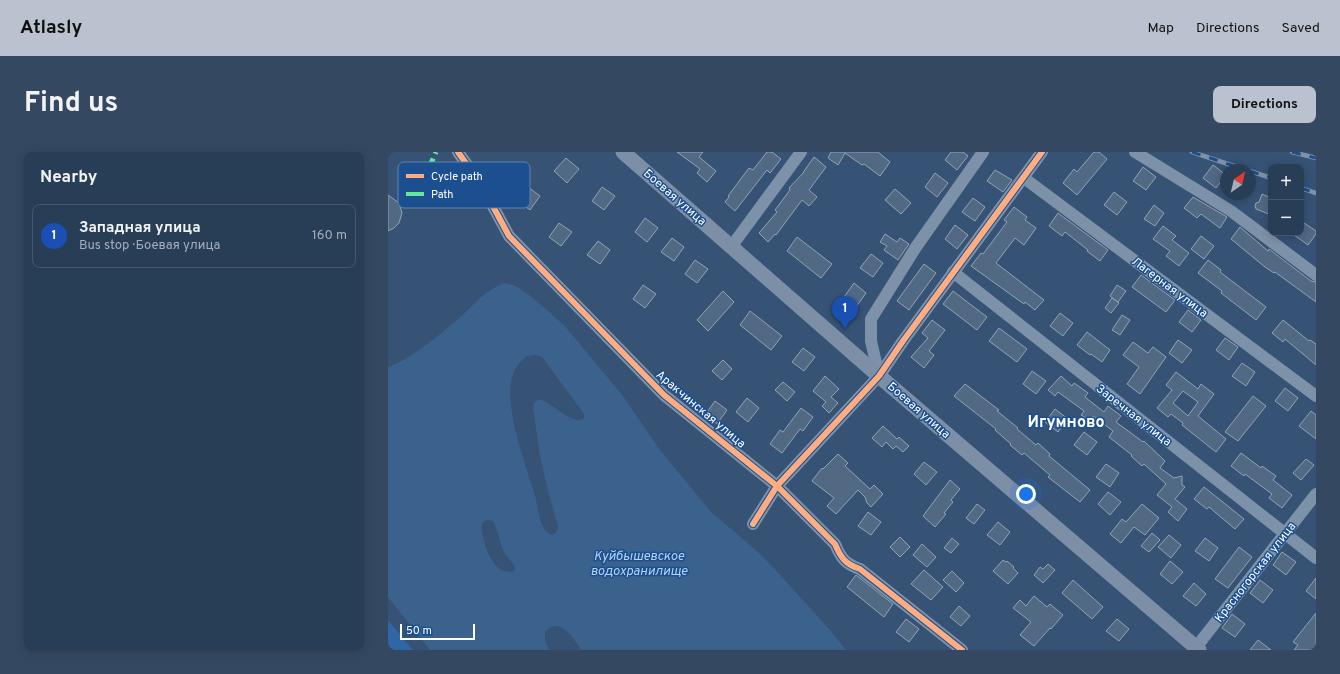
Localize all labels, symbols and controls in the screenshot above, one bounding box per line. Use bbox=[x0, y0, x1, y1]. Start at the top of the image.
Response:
text: Atlasly bbox=[20, 16, 82, 40]
text: Map bbox=[1148, 20, 1174, 37]
text: Directions bbox=[1196, 20, 1260, 37]
text: Saved bbox=[1282, 20, 1320, 37]
text: Find us bbox=[24, 86, 118, 122]
button: Directions bbox=[1213, 86, 1316, 123]
legend bbox=[398, 162, 530, 208]
north arrow bbox=[1220, 164, 1256, 200]
map controls bbox=[1268, 164, 1304, 236]
button: + bbox=[1268, 164, 1304, 200]
street label: Боевая улица bbox=[639, 166, 709, 230]
text: Nearby bbox=[40, 167, 97, 189]
text: Cycle path bbox=[431, 170, 483, 184]
text: Path bbox=[431, 188, 453, 202]
button: − bbox=[1268, 200, 1304, 236]
text: Западная улица bbox=[79, 219, 200, 238]
text: 1 bbox=[51, 228, 57, 244]
text: 160 m bbox=[312, 228, 347, 244]
text: Bus stop · Боевая улица bbox=[79, 238, 220, 254]
street label: Лагерная улица bbox=[1128, 254, 1211, 322]
pin: 1 bbox=[832, 296, 858, 329]
street label: Аракчинская улица bbox=[652, 367, 749, 452]
street label: Боевая улица bbox=[883, 379, 953, 443]
street label: Заречная улица bbox=[1092, 381, 1175, 450]
district label: Игумново bbox=[1027, 413, 1105, 433]
your location bbox=[1016, 484, 1036, 504]
street label: Красногорская улица bbox=[1212, 519, 1300, 626]
water label: Куйбышевское водохранилище bbox=[590, 549, 688, 580]
scale bar bbox=[400, 622, 475, 641]
text: 50 m bbox=[406, 624, 432, 638]

